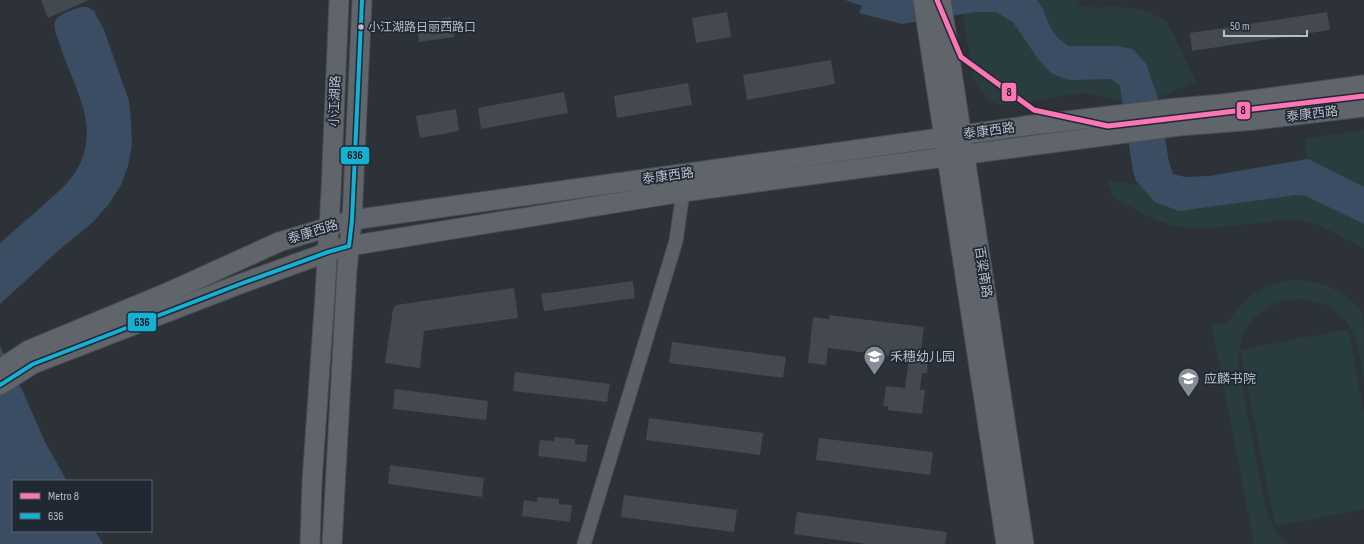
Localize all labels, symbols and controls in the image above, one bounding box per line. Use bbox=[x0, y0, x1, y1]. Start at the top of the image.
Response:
scale bar bbox=[1224, 12, 1307, 38]
text: 50 m bbox=[1230, 19, 1250, 34]
place label: 小江湖路日丽西路口 bbox=[368, 20, 476, 35]
marker: 小江湖路日丽西路口 bbox=[356, 22, 366, 32]
street label: 小江湖路 bbox=[326, 75, 344, 127]
line badge: 8 bbox=[1001, 82, 1017, 102]
text: 8 bbox=[1006, 86, 1012, 99]
line badge: 8 bbox=[1236, 101, 1251, 120]
street label: 泰康西路 bbox=[1285, 103, 1339, 125]
text: 8 bbox=[1240, 104, 1246, 117]
street label: 泰康西路 bbox=[962, 119, 1016, 143]
line badge: 636 bbox=[340, 146, 370, 165]
text: 636 bbox=[347, 149, 363, 162]
street label: 泰康西路 bbox=[641, 164, 695, 188]
street label: 泰康西路 bbox=[286, 217, 340, 247]
street label: 百梁南路 bbox=[971, 245, 995, 299]
line badge: 636 bbox=[127, 312, 157, 332]
text: 636 bbox=[134, 316, 150, 329]
school or university icon: 禾穗幼儿园 bbox=[862, 344, 888, 377]
place label: 禾穗幼儿园 bbox=[890, 349, 955, 365]
school or university icon: 应麟书院 bbox=[1175, 366, 1201, 399]
place label: 应麟书院 bbox=[1204, 371, 1256, 387]
legend bbox=[12, 480, 152, 532]
text: Metro 8 bbox=[48, 489, 79, 504]
text: 636 bbox=[48, 509, 64, 524]

